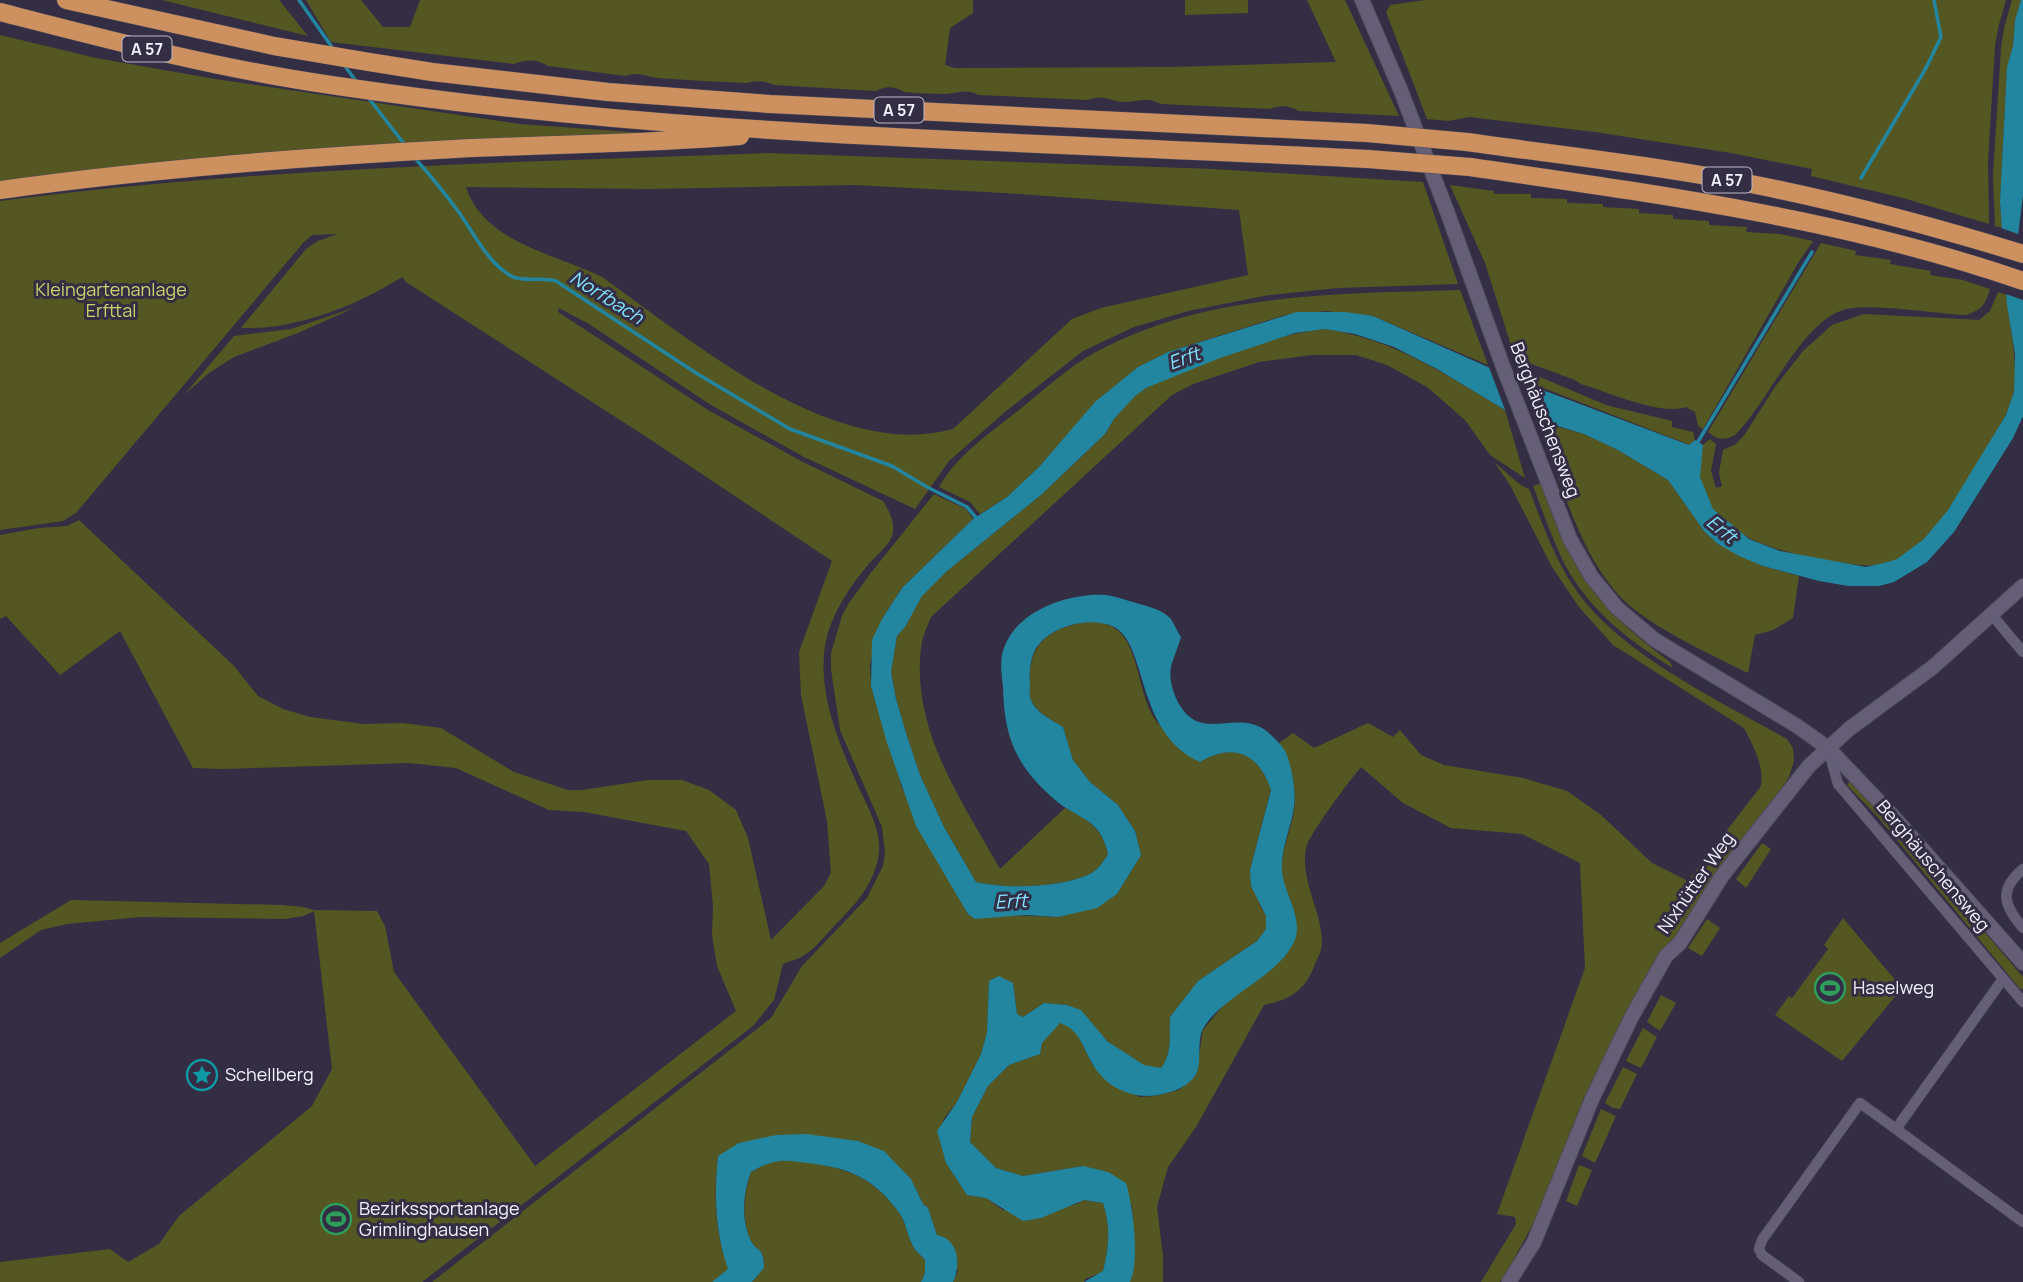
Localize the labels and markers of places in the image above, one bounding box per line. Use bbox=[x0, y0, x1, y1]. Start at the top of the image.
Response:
sports icon: Haselweg bbox=[1813, 971, 1847, 1005]
place label: Haselweg bbox=[1853, 975, 1934, 999]
place icon: Schellberg bbox=[185, 1058, 219, 1092]
place label: Schellberg bbox=[225, 1062, 314, 1086]
place label: Bezirkssportanlage Grimlinghausen bbox=[359, 1196, 520, 1241]
sports icon: Bezirkssportanlage Grimlinghausen bbox=[319, 1202, 353, 1236]

